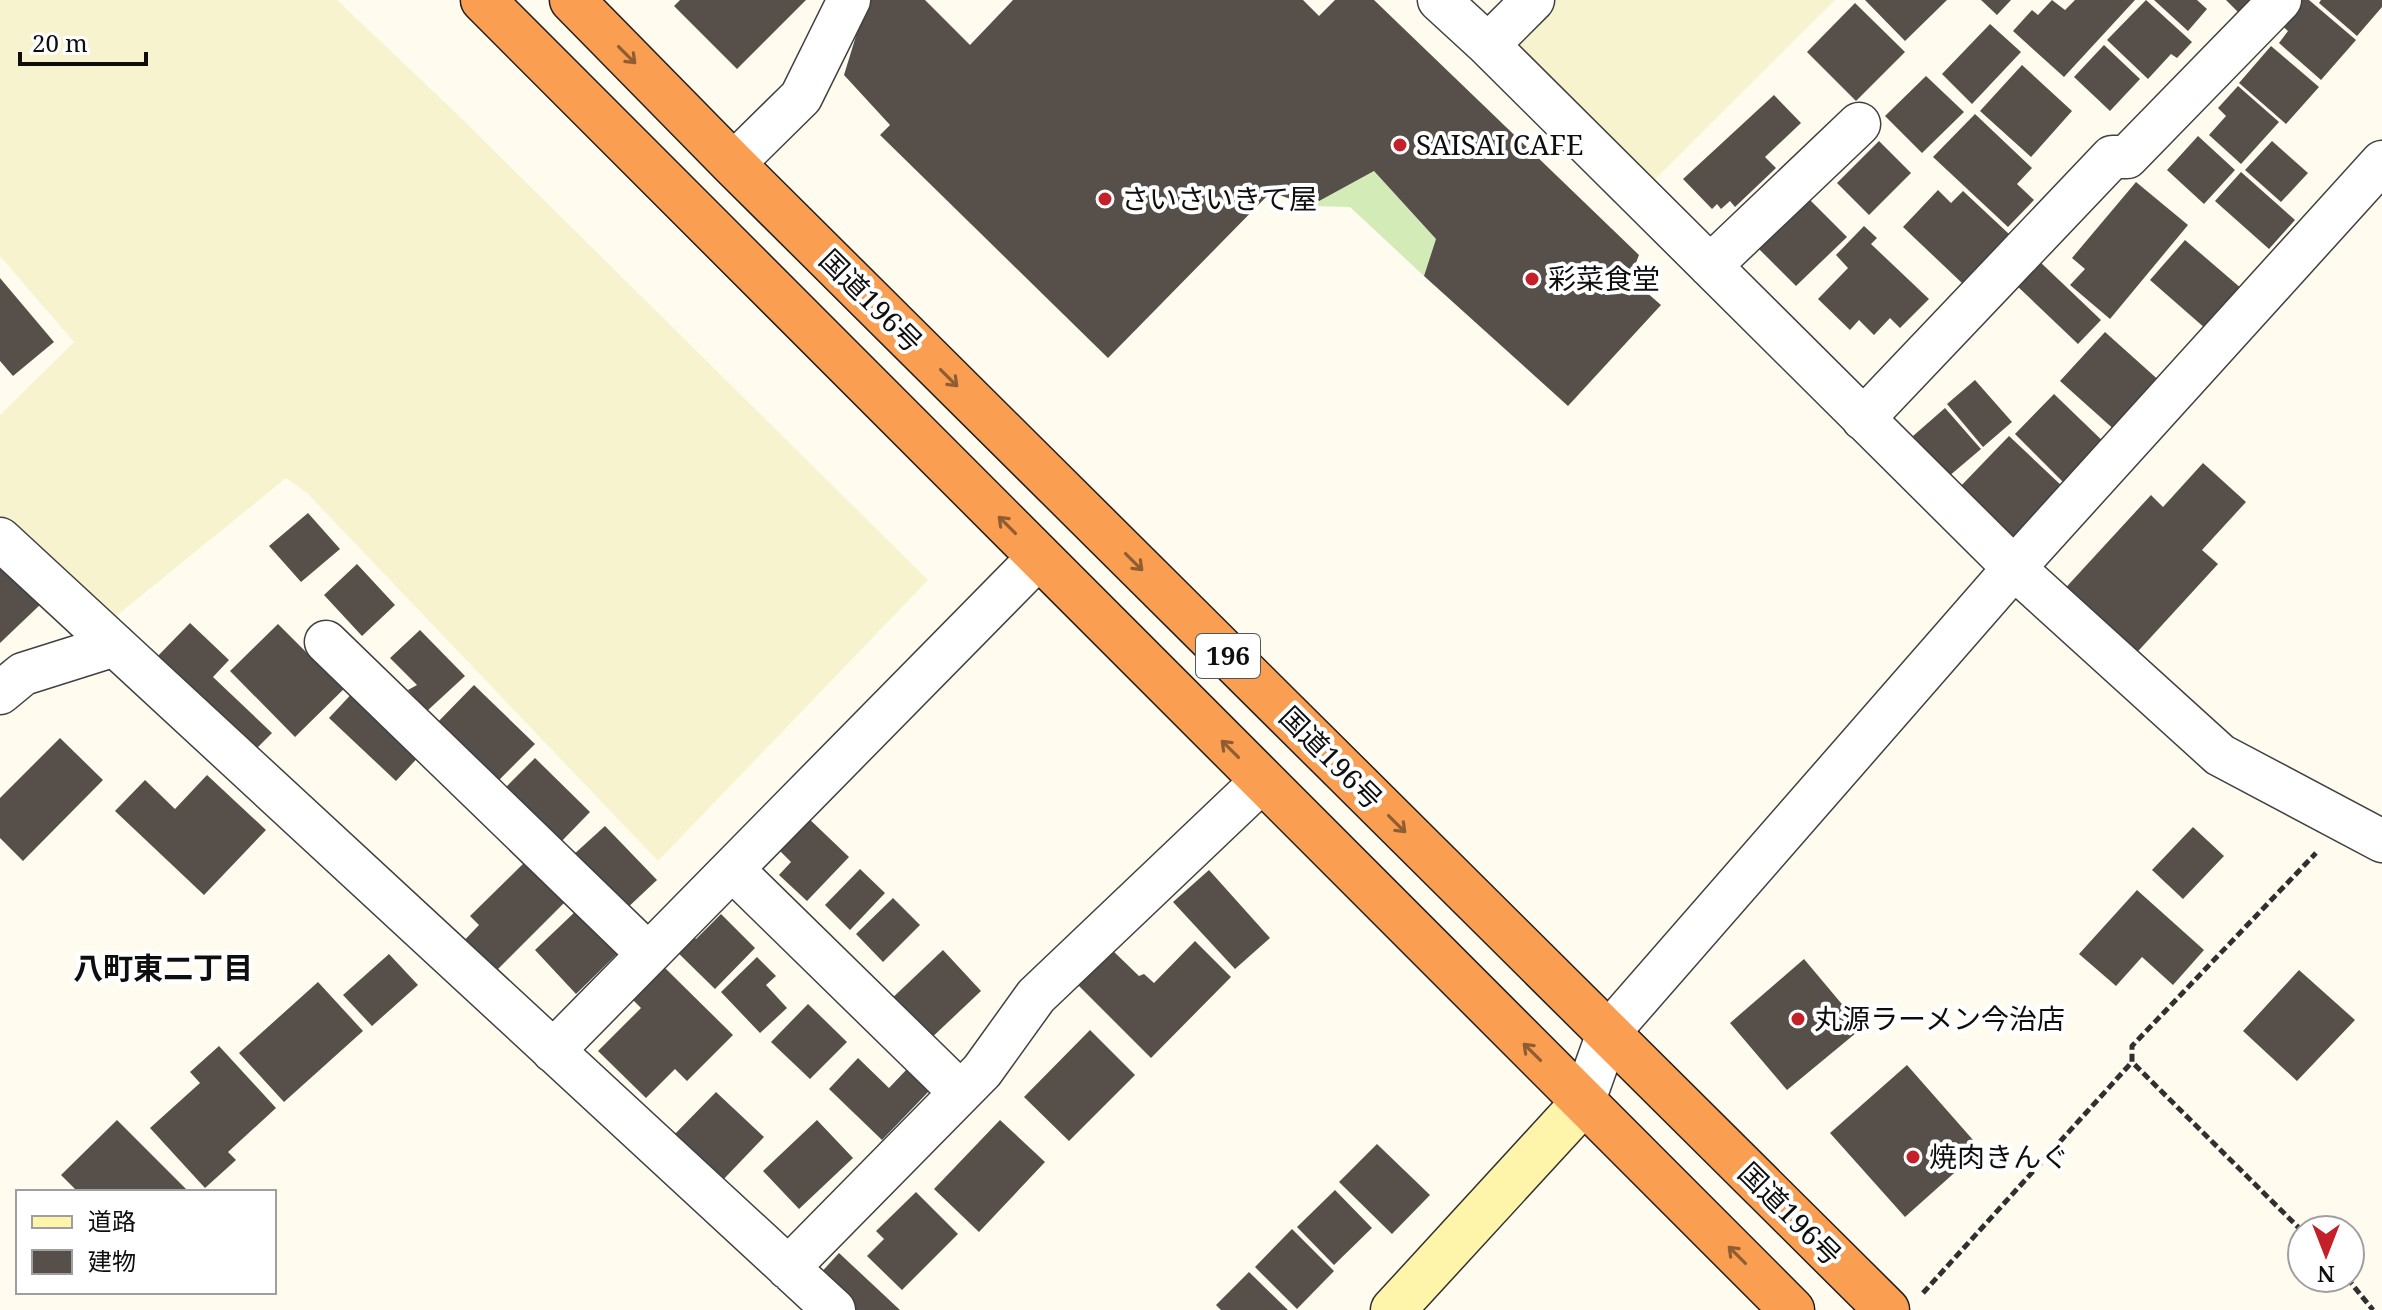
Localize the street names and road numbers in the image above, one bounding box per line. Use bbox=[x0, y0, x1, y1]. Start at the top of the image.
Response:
street label: 国道196号 bbox=[812, 241, 931, 360]
road number: 196 bbox=[1196, 634, 1260, 678]
street label: 国道196号 bbox=[1272, 698, 1391, 817]
street label: 国道196号 bbox=[1731, 1154, 1850, 1273]

